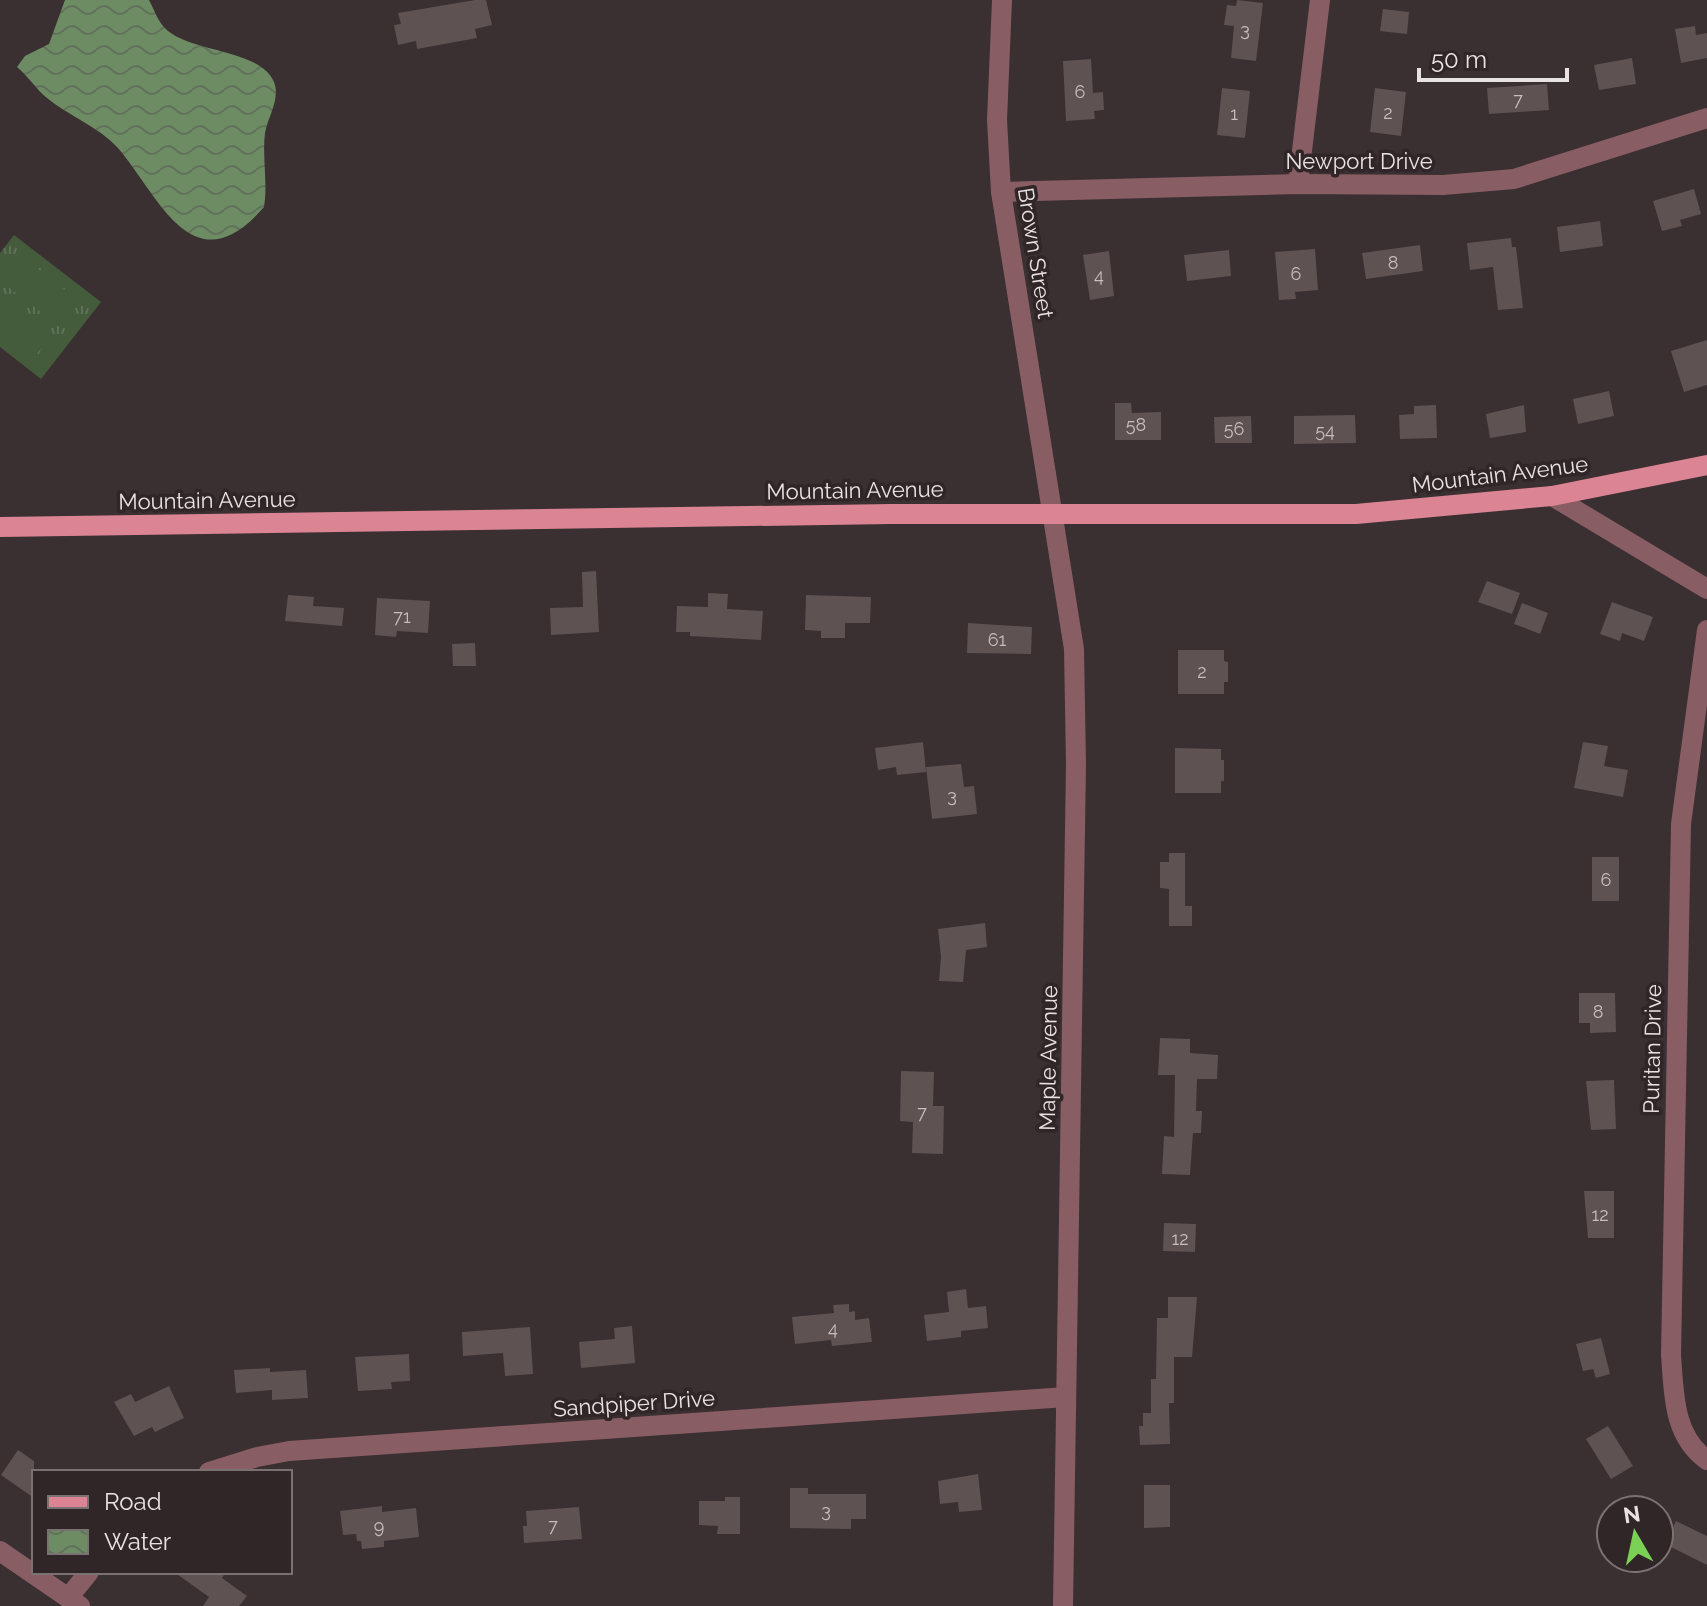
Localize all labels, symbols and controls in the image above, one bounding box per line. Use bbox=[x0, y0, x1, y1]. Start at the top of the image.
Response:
house number: 3 bbox=[1240, 19, 1250, 40]
scale bar bbox=[1419, 32, 1567, 82]
text: 50 m bbox=[1431, 45, 1487, 74]
house number: 6 bbox=[1075, 81, 1086, 102]
house number: 7 bbox=[1513, 89, 1523, 110]
house number: 2 bbox=[1383, 102, 1393, 123]
house number: 1 bbox=[1230, 103, 1238, 124]
street label: Newport Drive bbox=[1285, 148, 1433, 174]
street label: Brown Street bbox=[1013, 186, 1059, 321]
house number: 8 bbox=[1388, 252, 1398, 273]
house number: 6 bbox=[1291, 263, 1302, 284]
house number: 4 bbox=[1094, 265, 1104, 286]
house number: 58 bbox=[1126, 414, 1146, 435]
house number: 56 bbox=[1224, 418, 1244, 439]
house number: 54 bbox=[1315, 420, 1335, 441]
street label: Mountain Avenue bbox=[1411, 450, 1590, 498]
street label: Mountain Avenue bbox=[766, 475, 944, 505]
street label: Mountain Avenue bbox=[118, 485, 296, 515]
house number: 71 bbox=[393, 606, 411, 627]
house number: 61 bbox=[988, 629, 1007, 650]
house number: 2 bbox=[1197, 661, 1207, 682]
house number: 3 bbox=[947, 785, 957, 806]
house number: 6 bbox=[1601, 869, 1612, 890]
street label: Puritan Drive bbox=[1638, 984, 1666, 1114]
street label: Maple Avenue bbox=[1034, 985, 1062, 1131]
house number: 8 bbox=[1593, 1001, 1603, 1022]
house number: 7 bbox=[917, 1102, 927, 1123]
house number: 12 bbox=[1591, 1204, 1609, 1225]
house number: 12 bbox=[1171, 1228, 1189, 1249]
house number: 4 bbox=[828, 1318, 838, 1339]
street label: Sandpiper Drive bbox=[552, 1384, 716, 1422]
legend bbox=[32, 1470, 292, 1574]
text: Road bbox=[104, 1487, 162, 1516]
north arrow bbox=[1595, 1494, 1675, 1574]
house number: 3 bbox=[821, 1500, 831, 1521]
text: N bbox=[1622, 1500, 1642, 1528]
house number: 7 bbox=[548, 1515, 558, 1536]
house number: 9 bbox=[374, 1516, 384, 1537]
text: Water bbox=[104, 1527, 172, 1556]

